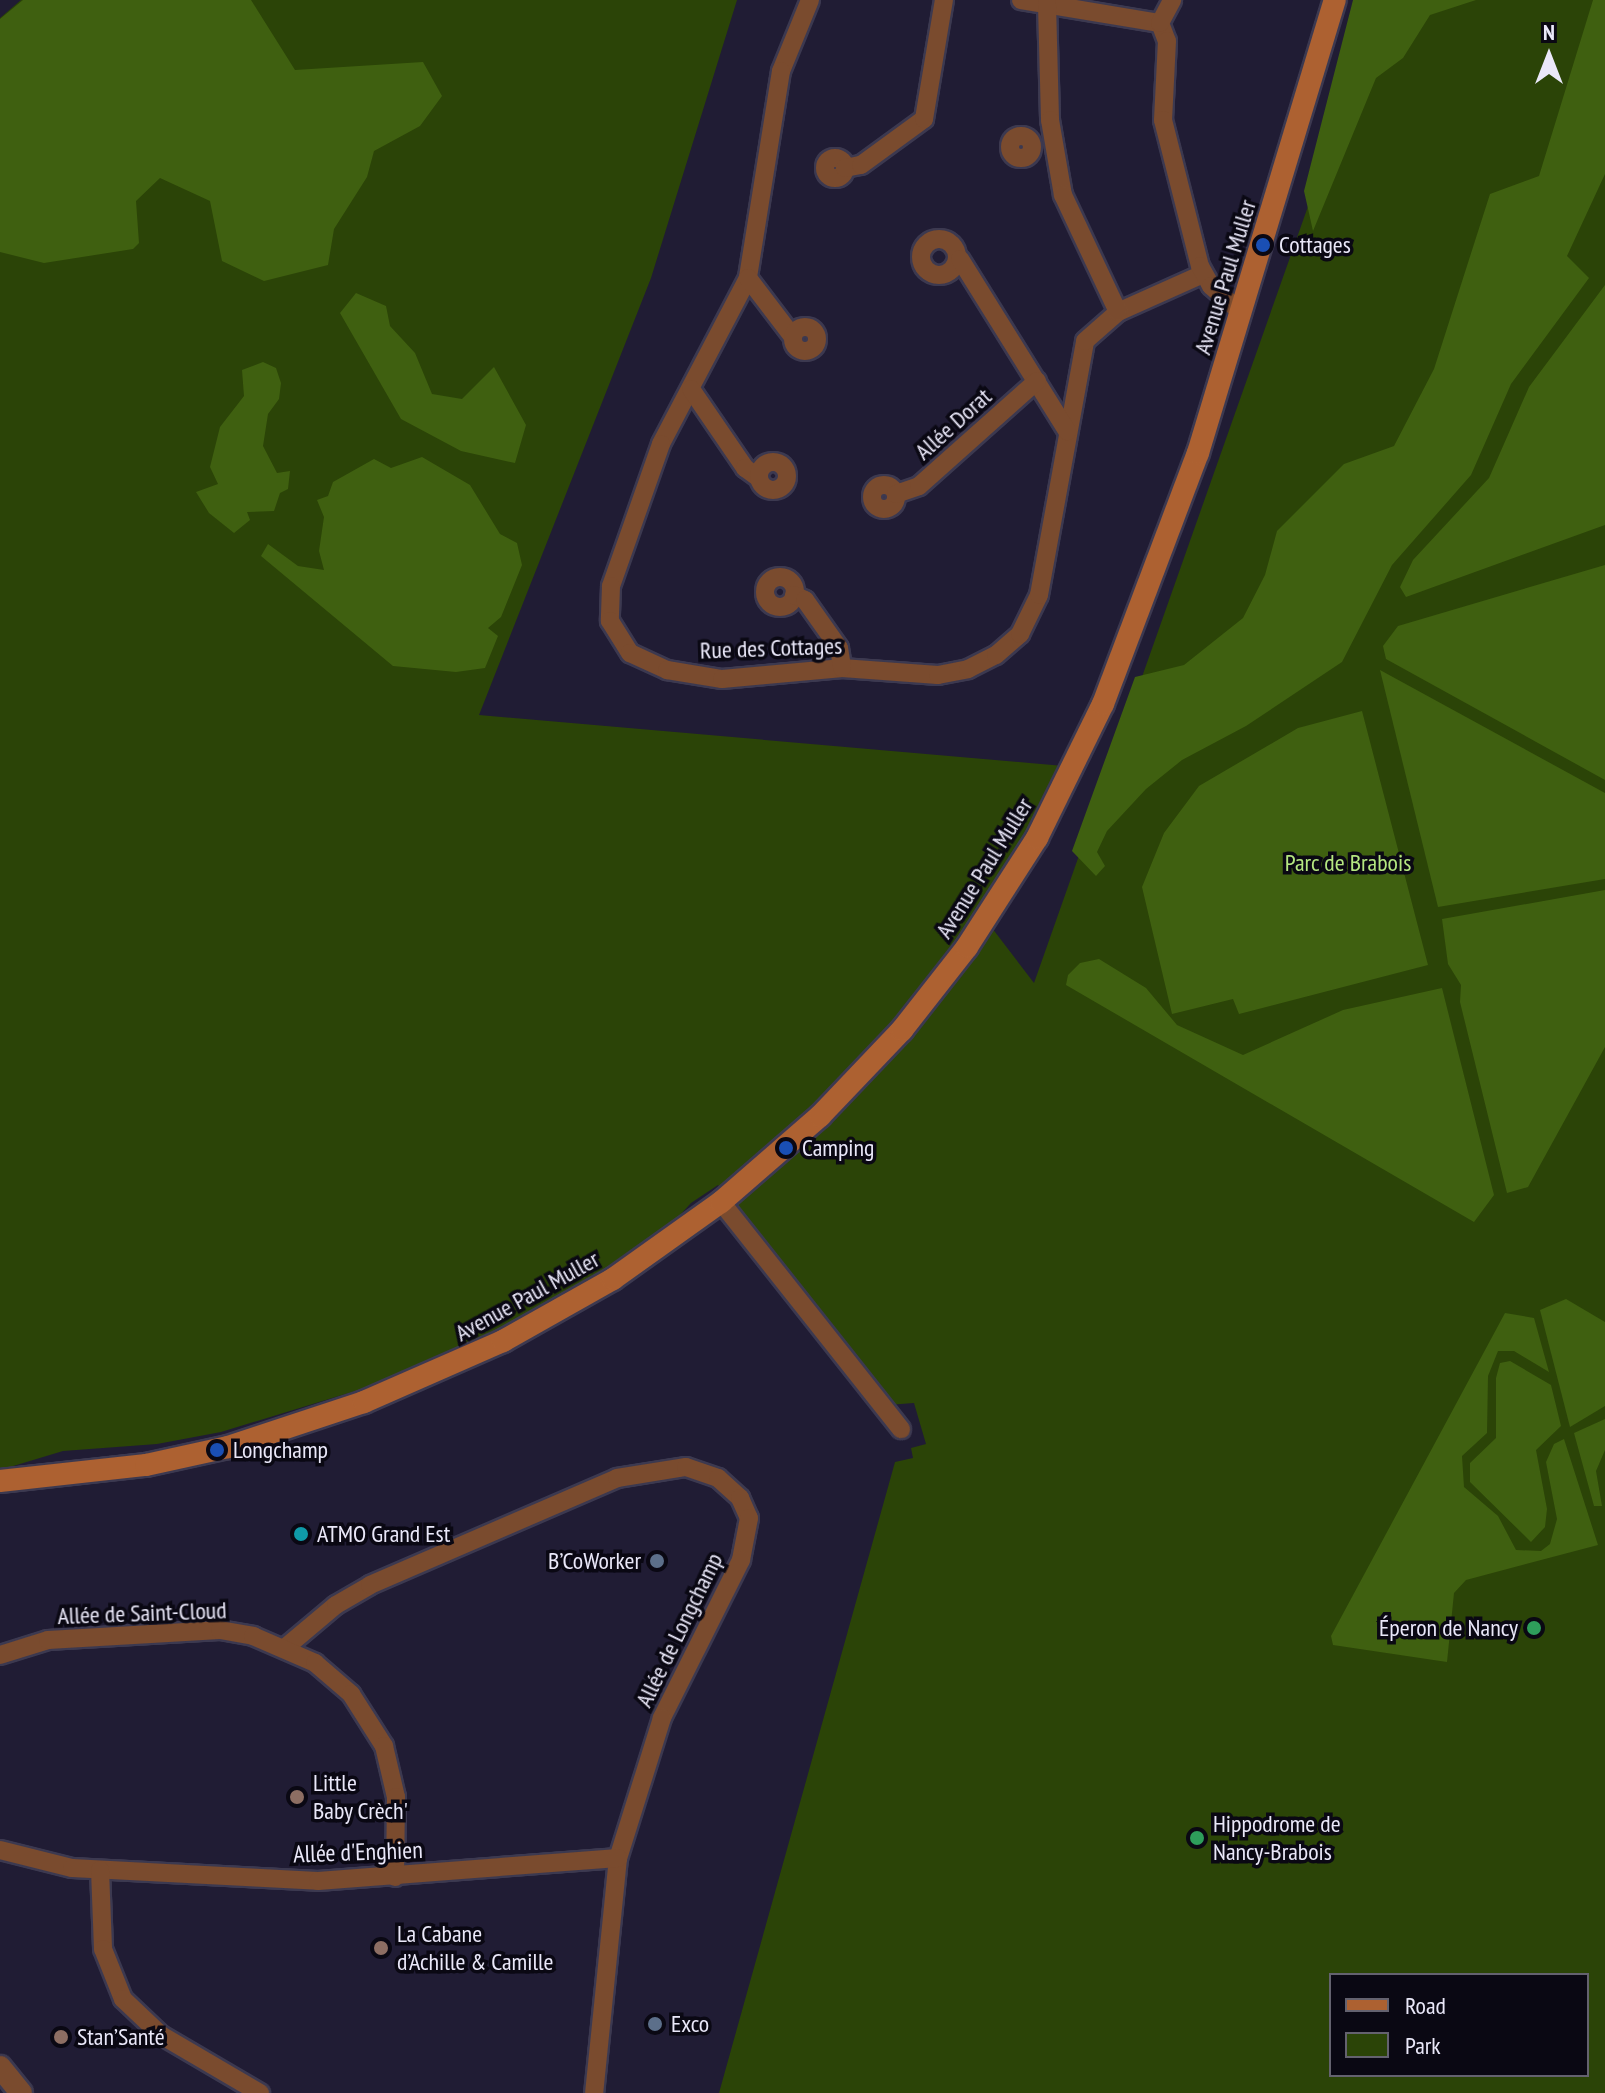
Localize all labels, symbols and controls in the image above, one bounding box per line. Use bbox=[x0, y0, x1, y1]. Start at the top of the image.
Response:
north arrow bbox=[1509, 16, 1589, 96]
text: N bbox=[1543, 18, 1555, 46]
street label: Avenue Paul Muller bbox=[1188, 196, 1262, 358]
place label: Cottages bbox=[1279, 231, 1351, 259]
marker: Cottages bbox=[1254, 236, 1272, 254]
street label: Allée Dorat bbox=[909, 382, 997, 466]
street label: Rue des Cottages bbox=[699, 631, 843, 665]
street label: Avenue Paul Muller bbox=[929, 793, 1039, 943]
park label: Parc de Brabois bbox=[1285, 849, 1411, 877]
place label: Camping bbox=[802, 1134, 874, 1162]
marker: Camping bbox=[777, 1139, 795, 1157]
street label: Avenue Paul Muller bbox=[450, 1245, 604, 1347]
place label: Longchamp bbox=[233, 1436, 328, 1464]
marker: Longchamp bbox=[208, 1441, 226, 1459]
place label: ATMO Grand Est bbox=[317, 1520, 450, 1548]
marker: ATMO Grand Est bbox=[292, 1525, 310, 1543]
place label: B’CoWorker bbox=[548, 1547, 641, 1575]
street label: Allée de Longchamp bbox=[629, 1548, 729, 1712]
marker: B’CoWorker bbox=[648, 1552, 666, 1570]
street label: Allée de Saint-Cloud bbox=[57, 1596, 227, 1630]
place label: Éperon de Nancy bbox=[1379, 1614, 1518, 1642]
marker: Éperon de Nancy bbox=[1525, 1619, 1543, 1637]
place label: Little Baby Crèch' bbox=[313, 1769, 409, 1825]
marker: Little Baby Crèch' bbox=[288, 1788, 306, 1806]
place label: Hippodrome de Nancy-Brabois bbox=[1213, 1810, 1341, 1866]
marker: Hippodrome de Nancy-Brabois bbox=[1188, 1829, 1206, 1847]
street label: Allée d'Enghien bbox=[293, 1835, 423, 1869]
place label: La Cabane d’Achille & Camille bbox=[397, 1920, 554, 1976]
marker: La Cabane d’Achille & Camille bbox=[372, 1939, 390, 1957]
legend bbox=[1329, 1973, 1589, 2077]
text: Road bbox=[1405, 1990, 1446, 2021]
place label: Exco bbox=[671, 2010, 709, 2038]
marker: Exco bbox=[646, 2015, 664, 2033]
place label: Stan’Santé bbox=[77, 2023, 165, 2051]
marker: Stan’Santé bbox=[52, 2028, 70, 2046]
text: Park bbox=[1405, 2030, 1441, 2061]

